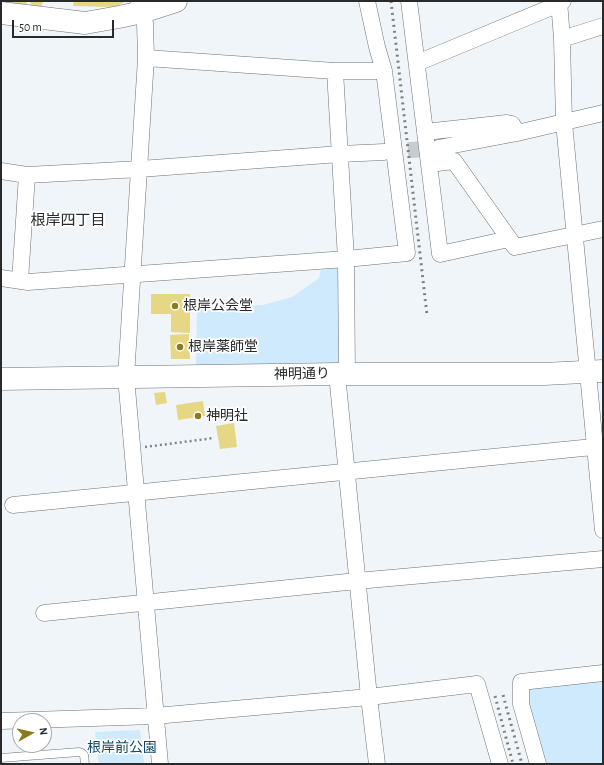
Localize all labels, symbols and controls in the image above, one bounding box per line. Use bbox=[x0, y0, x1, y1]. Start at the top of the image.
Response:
scale bar bbox=[14, 12, 116, 38]
text: 50 m bbox=[19, 21, 42, 33]
district label: 根岸四丁目 bbox=[31, 211, 105, 229]
place label: 根岸公会堂 bbox=[183, 298, 253, 314]
marker: 根岸公会堂 bbox=[170, 301, 180, 311]
place label: 根岸薬師堂 bbox=[188, 339, 258, 355]
marker: 根岸薬師堂 bbox=[175, 342, 185, 352]
street label: 神明通り bbox=[274, 365, 330, 383]
place label: 神明社 bbox=[206, 408, 248, 424]
marker: 神明社 bbox=[193, 411, 203, 421]
north arrow bbox=[12, 713, 52, 753]
text: N bbox=[37, 727, 49, 736]
park label: 根岸前公園 bbox=[87, 740, 157, 756]

